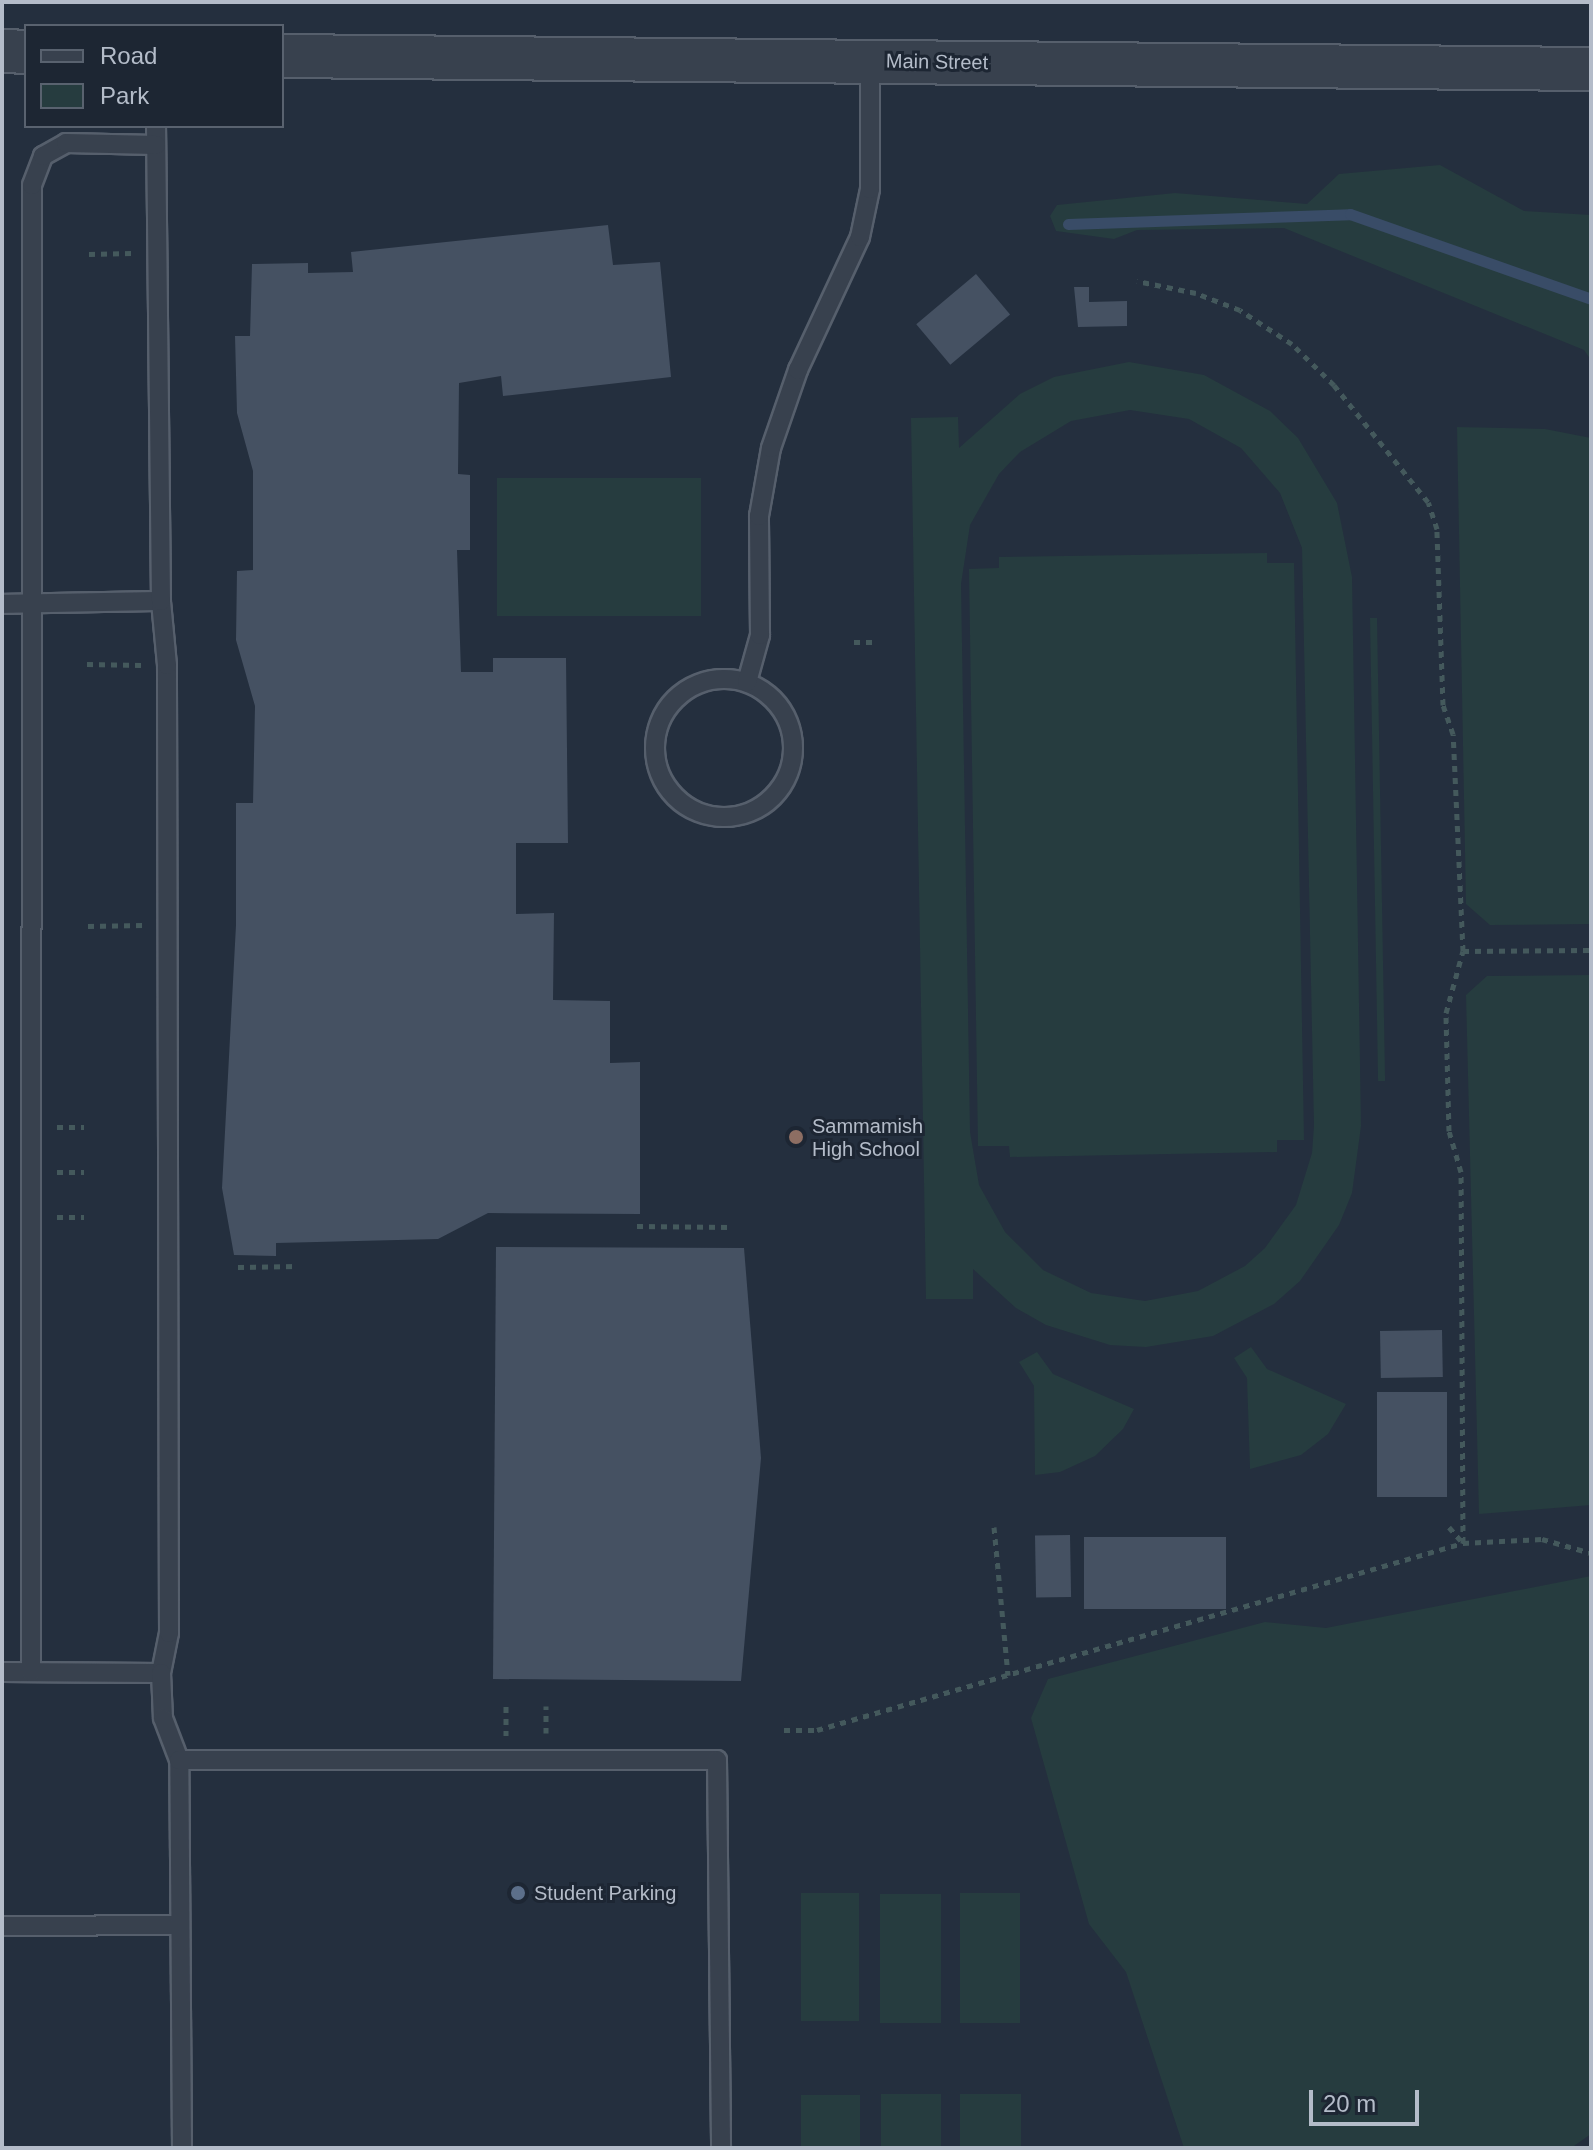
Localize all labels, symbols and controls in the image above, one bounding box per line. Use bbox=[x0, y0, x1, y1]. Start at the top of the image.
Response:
legend bbox=[24, 24, 284, 128]
text: Road bbox=[100, 42, 157, 69]
street label: Main Street bbox=[886, 49, 988, 75]
text: Park bbox=[100, 82, 149, 109]
place label: Sammamish High School bbox=[812, 1114, 923, 1161]
marker: Sammamish High School bbox=[787, 1128, 805, 1146]
place label: Student Parking bbox=[534, 1881, 676, 1905]
marker: Student Parking bbox=[509, 1884, 527, 1902]
scale bar bbox=[1313, 2074, 1423, 2124]
text: 20 m bbox=[1323, 2090, 1376, 2117]

